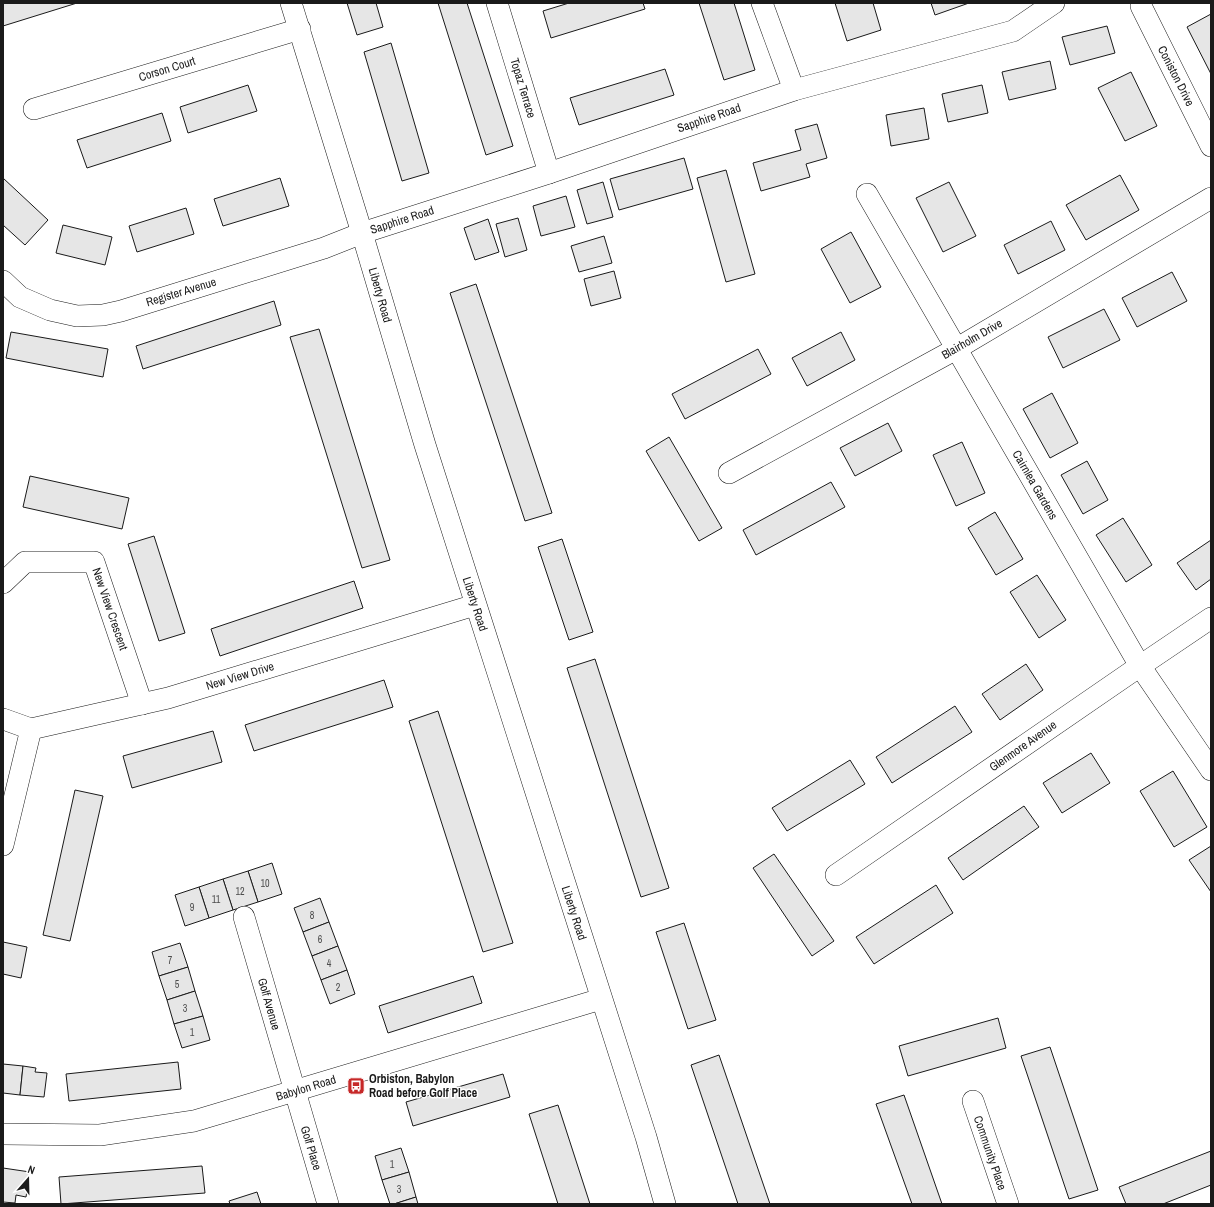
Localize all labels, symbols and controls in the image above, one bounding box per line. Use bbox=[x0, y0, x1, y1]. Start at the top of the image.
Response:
street label: Coniston Drive bbox=[1154, 43, 1198, 109]
street label: Corson Court bbox=[137, 53, 198, 85]
street label: Topaz Terrace bbox=[506, 56, 540, 120]
street label: Sapphire Road bbox=[675, 100, 743, 136]
street label: Sapphire Road bbox=[368, 202, 436, 238]
street label: Liberty Road bbox=[365, 266, 395, 324]
street label: Register Avenue bbox=[144, 274, 218, 310]
street label: Blairholm Drive bbox=[939, 315, 1005, 363]
street label: Cairnlea Gardens bbox=[1009, 447, 1061, 523]
street label: New View Crescent bbox=[88, 566, 132, 653]
street label: Liberty Road bbox=[459, 575, 491, 633]
street label: New View Drive bbox=[204, 658, 276, 694]
street label: Glenmore Avenue bbox=[986, 717, 1060, 775]
house number: 10 bbox=[260, 877, 270, 890]
street label: Liberty Road bbox=[558, 884, 590, 942]
house number: 12 bbox=[235, 885, 245, 898]
house number: 11 bbox=[212, 893, 221, 906]
house number: 9 bbox=[190, 901, 195, 914]
house number: 8 bbox=[310, 909, 315, 922]
house number: 6 bbox=[318, 933, 323, 946]
house number: 7 bbox=[168, 954, 173, 967]
house number: 4 bbox=[327, 957, 332, 970]
street label: Golf Avenue bbox=[254, 976, 284, 1032]
house number: 5 bbox=[175, 978, 180, 991]
house number: 2 bbox=[336, 981, 341, 994]
house number: 3 bbox=[183, 1002, 188, 1015]
house number: 1 bbox=[190, 1026, 195, 1039]
street label: Babylon Road bbox=[274, 1071, 338, 1105]
place label: Orbiston, Babylon Road before Golf Place bbox=[369, 1071, 478, 1101]
bus stop icon: Orbiston, Babylon Road before Golf Place bbox=[346, 1076, 366, 1096]
street label: Community Place bbox=[970, 1114, 1010, 1192]
street label: Golf Place bbox=[297, 1124, 325, 1172]
house number: 1 bbox=[390, 1158, 395, 1171]
north arrow bbox=[8, 1159, 48, 1199]
text: N bbox=[26, 1162, 37, 1177]
house number: 3 bbox=[397, 1183, 402, 1196]

